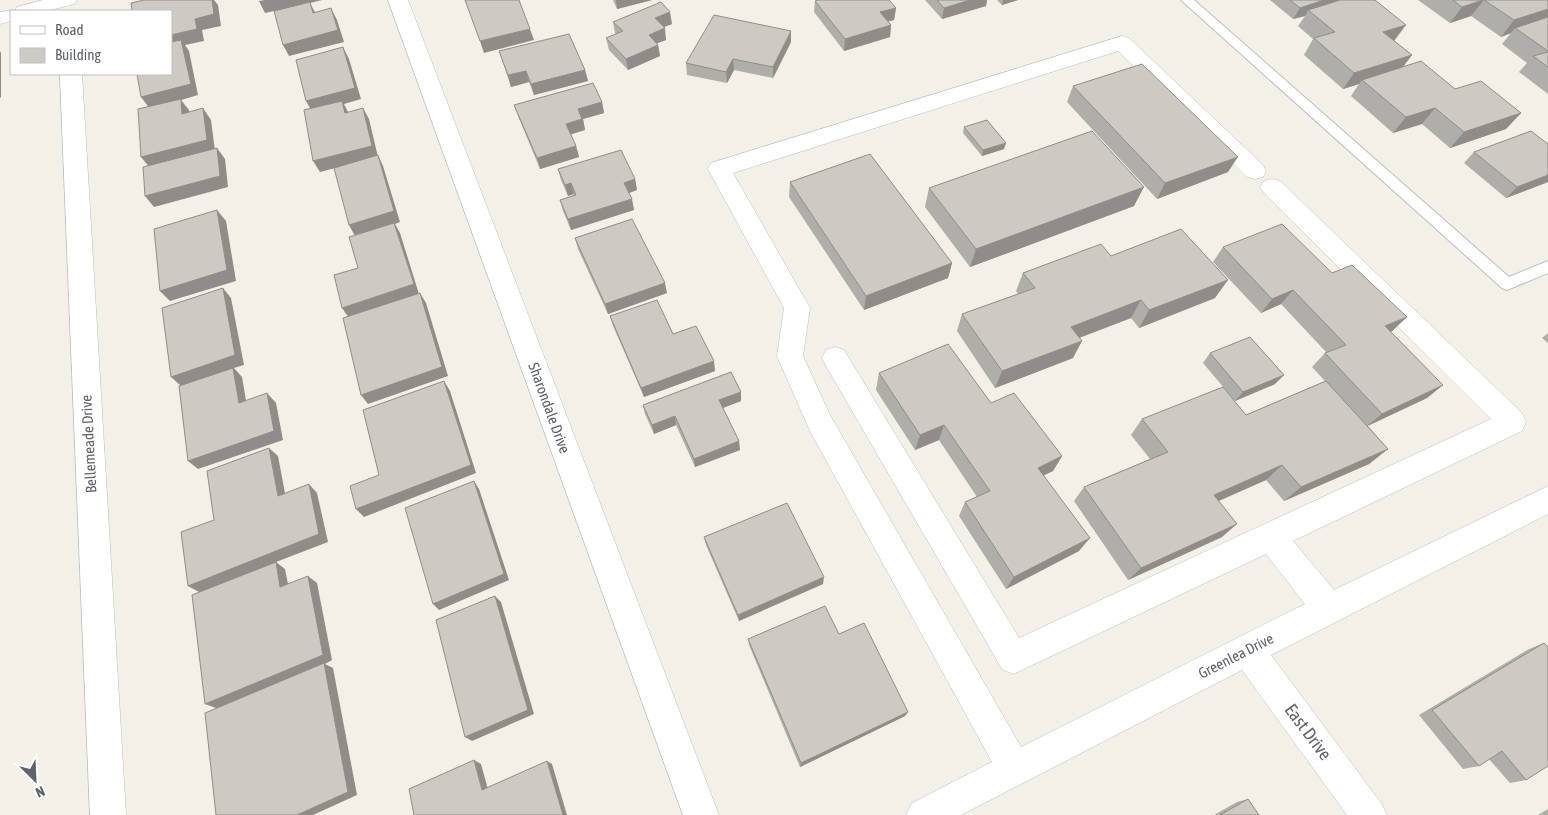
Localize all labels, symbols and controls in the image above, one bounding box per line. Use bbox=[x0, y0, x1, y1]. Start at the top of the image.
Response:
legend bbox=[10, 10, 172, 75]
text: Road bbox=[55, 21, 84, 38]
text: Building bbox=[55, 46, 101, 63]
street label: Sharondale Drive bbox=[525, 360, 574, 456]
street label: Bellemeade Drive bbox=[77, 394, 100, 494]
street label: Greenlea Drive bbox=[1195, 629, 1276, 682]
street label: East Drive bbox=[1280, 699, 1336, 764]
north arrow bbox=[10, 755, 60, 805]
text: N bbox=[33, 783, 47, 801]

